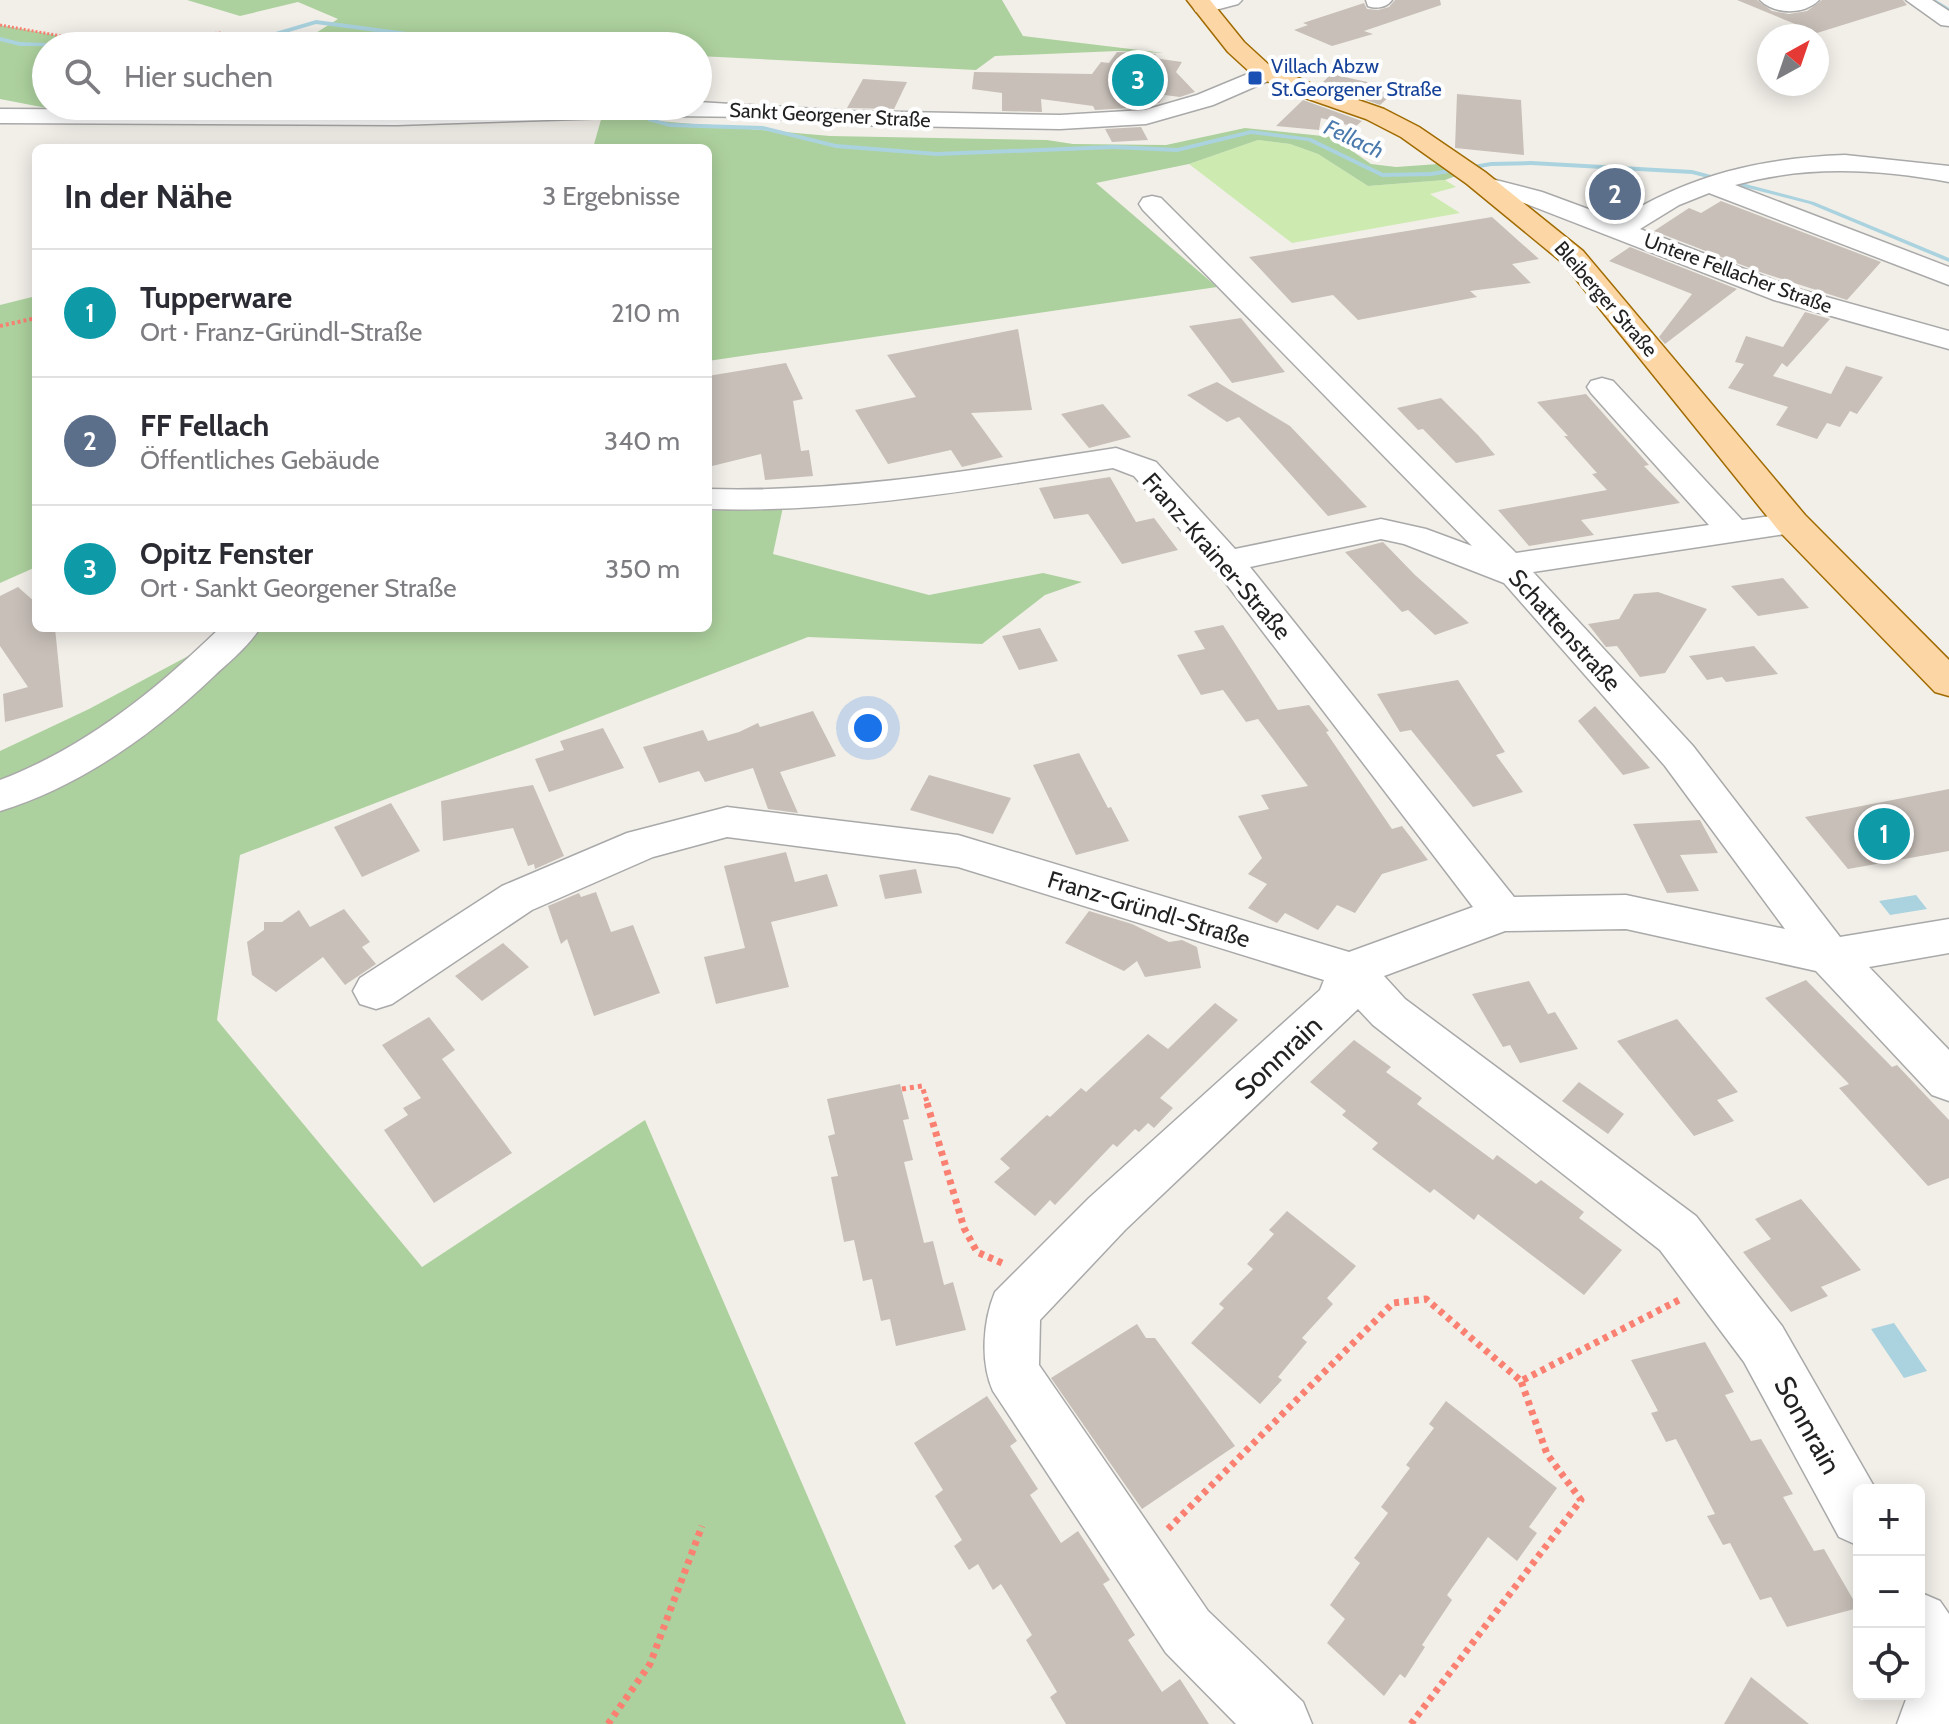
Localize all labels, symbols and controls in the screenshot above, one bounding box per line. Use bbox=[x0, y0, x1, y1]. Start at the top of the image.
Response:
north arrow bbox=[1757, 24, 1829, 96]
search box bbox=[32, 32, 712, 120]
pin: 3 bbox=[1112, 50, 1164, 110]
icon: search bbox=[60, 54, 104, 98]
place label: Villach Abzw St.Georgener Straße bbox=[1271, 54, 1442, 101]
text: Hier suchen bbox=[124, 58, 273, 95]
marker: Villach Abzw St.Georgener Straße bbox=[1246, 69, 1264, 87]
street label: Sankt Georgener Straße bbox=[729, 98, 931, 132]
water label: Fellach bbox=[1320, 114, 1388, 164]
pin: 2 bbox=[1589, 164, 1641, 224]
text: In der Nähe bbox=[64, 175, 232, 217]
text: 3 Ergebnisse bbox=[542, 180, 680, 212]
street label: Untere Fellacher Straße bbox=[1641, 228, 1835, 318]
street label: Bleiberger Straße bbox=[1549, 236, 1663, 362]
text: Tupperware bbox=[140, 279, 292, 316]
text: 1 bbox=[85, 297, 95, 329]
text: 210 m bbox=[611, 297, 680, 329]
text: Ort · Franz-Gründl-Straße bbox=[140, 316, 422, 348]
text: FF Fellach bbox=[140, 407, 269, 444]
text: 2 bbox=[83, 425, 97, 457]
text: 340 m bbox=[604, 425, 680, 457]
text: Öffentliches Gebäude bbox=[140, 444, 380, 476]
street label: Franz-Krainer-Straße bbox=[1137, 467, 1297, 645]
text: Opitz Fenster bbox=[140, 535, 313, 572]
text: 3 bbox=[83, 553, 97, 585]
text: 350 m bbox=[605, 553, 680, 585]
street label: Schattenstraße bbox=[1503, 563, 1627, 697]
text: Ort · Sankt Georgener Straße bbox=[140, 572, 457, 604]
your location bbox=[848, 708, 888, 748]
pin: 1 bbox=[1858, 804, 1910, 864]
street label: Franz-Gründl-Straße bbox=[1044, 864, 1254, 954]
street label: Sonnrain bbox=[1227, 1008, 1329, 1106]
street label: Sonnrain bbox=[1767, 1370, 1849, 1480]
map controls bbox=[1853, 1484, 1925, 1700]
button: + bbox=[1853, 1484, 1925, 1556]
button: − bbox=[1853, 1556, 1925, 1628]
button: locate bbox=[1853, 1628, 1925, 1700]

